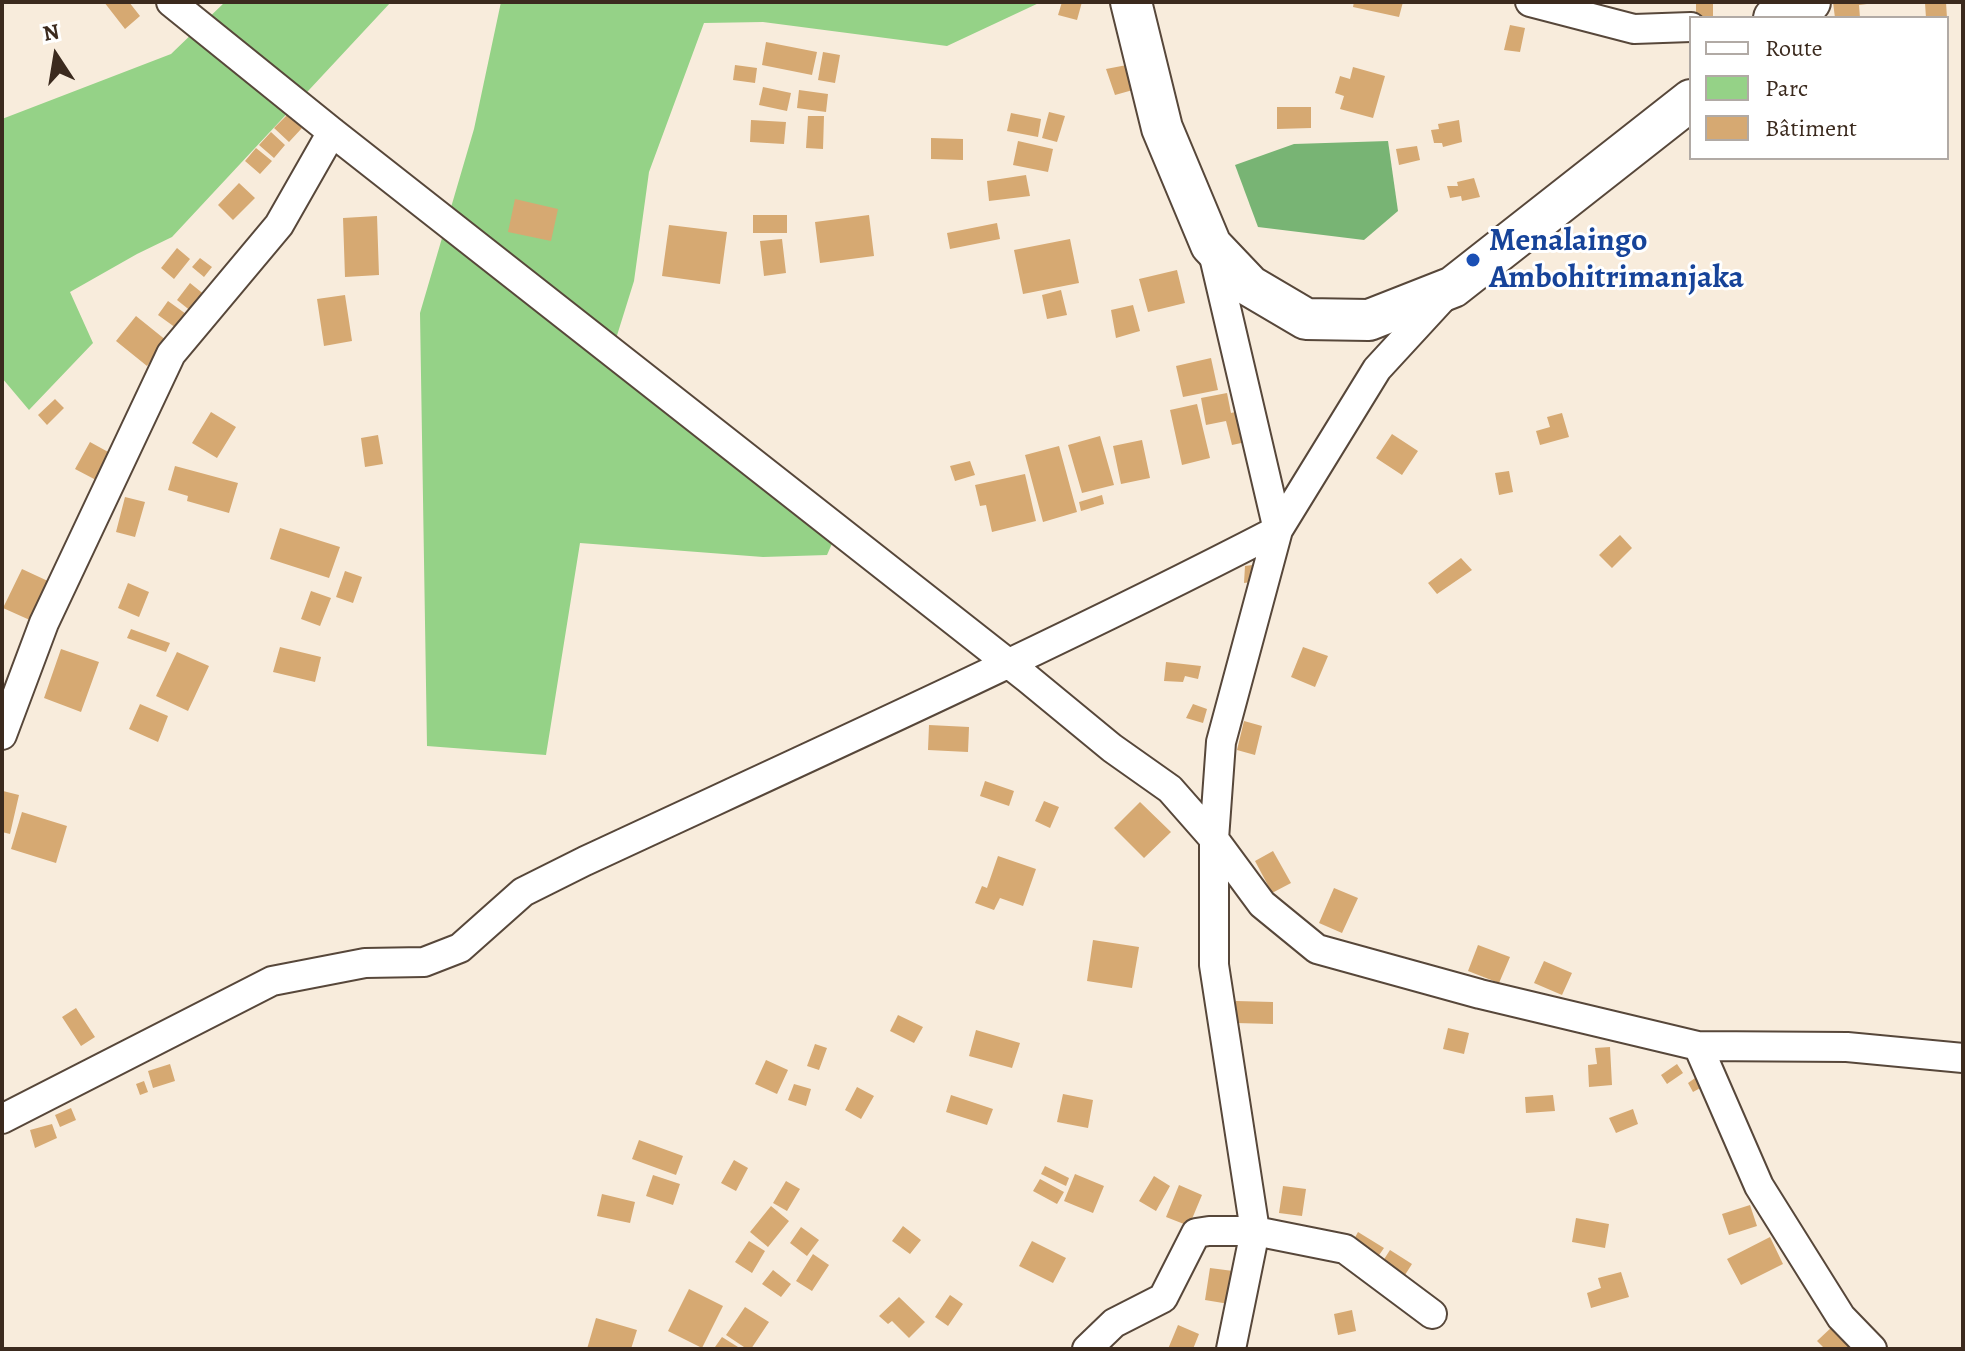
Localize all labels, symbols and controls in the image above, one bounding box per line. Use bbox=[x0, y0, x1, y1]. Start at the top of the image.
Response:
north arrow bbox=[16, 16, 96, 96]
text: N bbox=[40, 16, 62, 49]
legend bbox=[1689, 16, 1949, 160]
text: Route bbox=[1765, 32, 1823, 64]
text: Parc bbox=[1765, 72, 1808, 104]
text: Bâtiment bbox=[1765, 112, 1857, 144]
place label: Menalaingo Ambohitrimanjaka bbox=[1489, 223, 1744, 298]
marker: Menalaingo Ambohitrimanjaka bbox=[1464, 251, 1482, 269]

